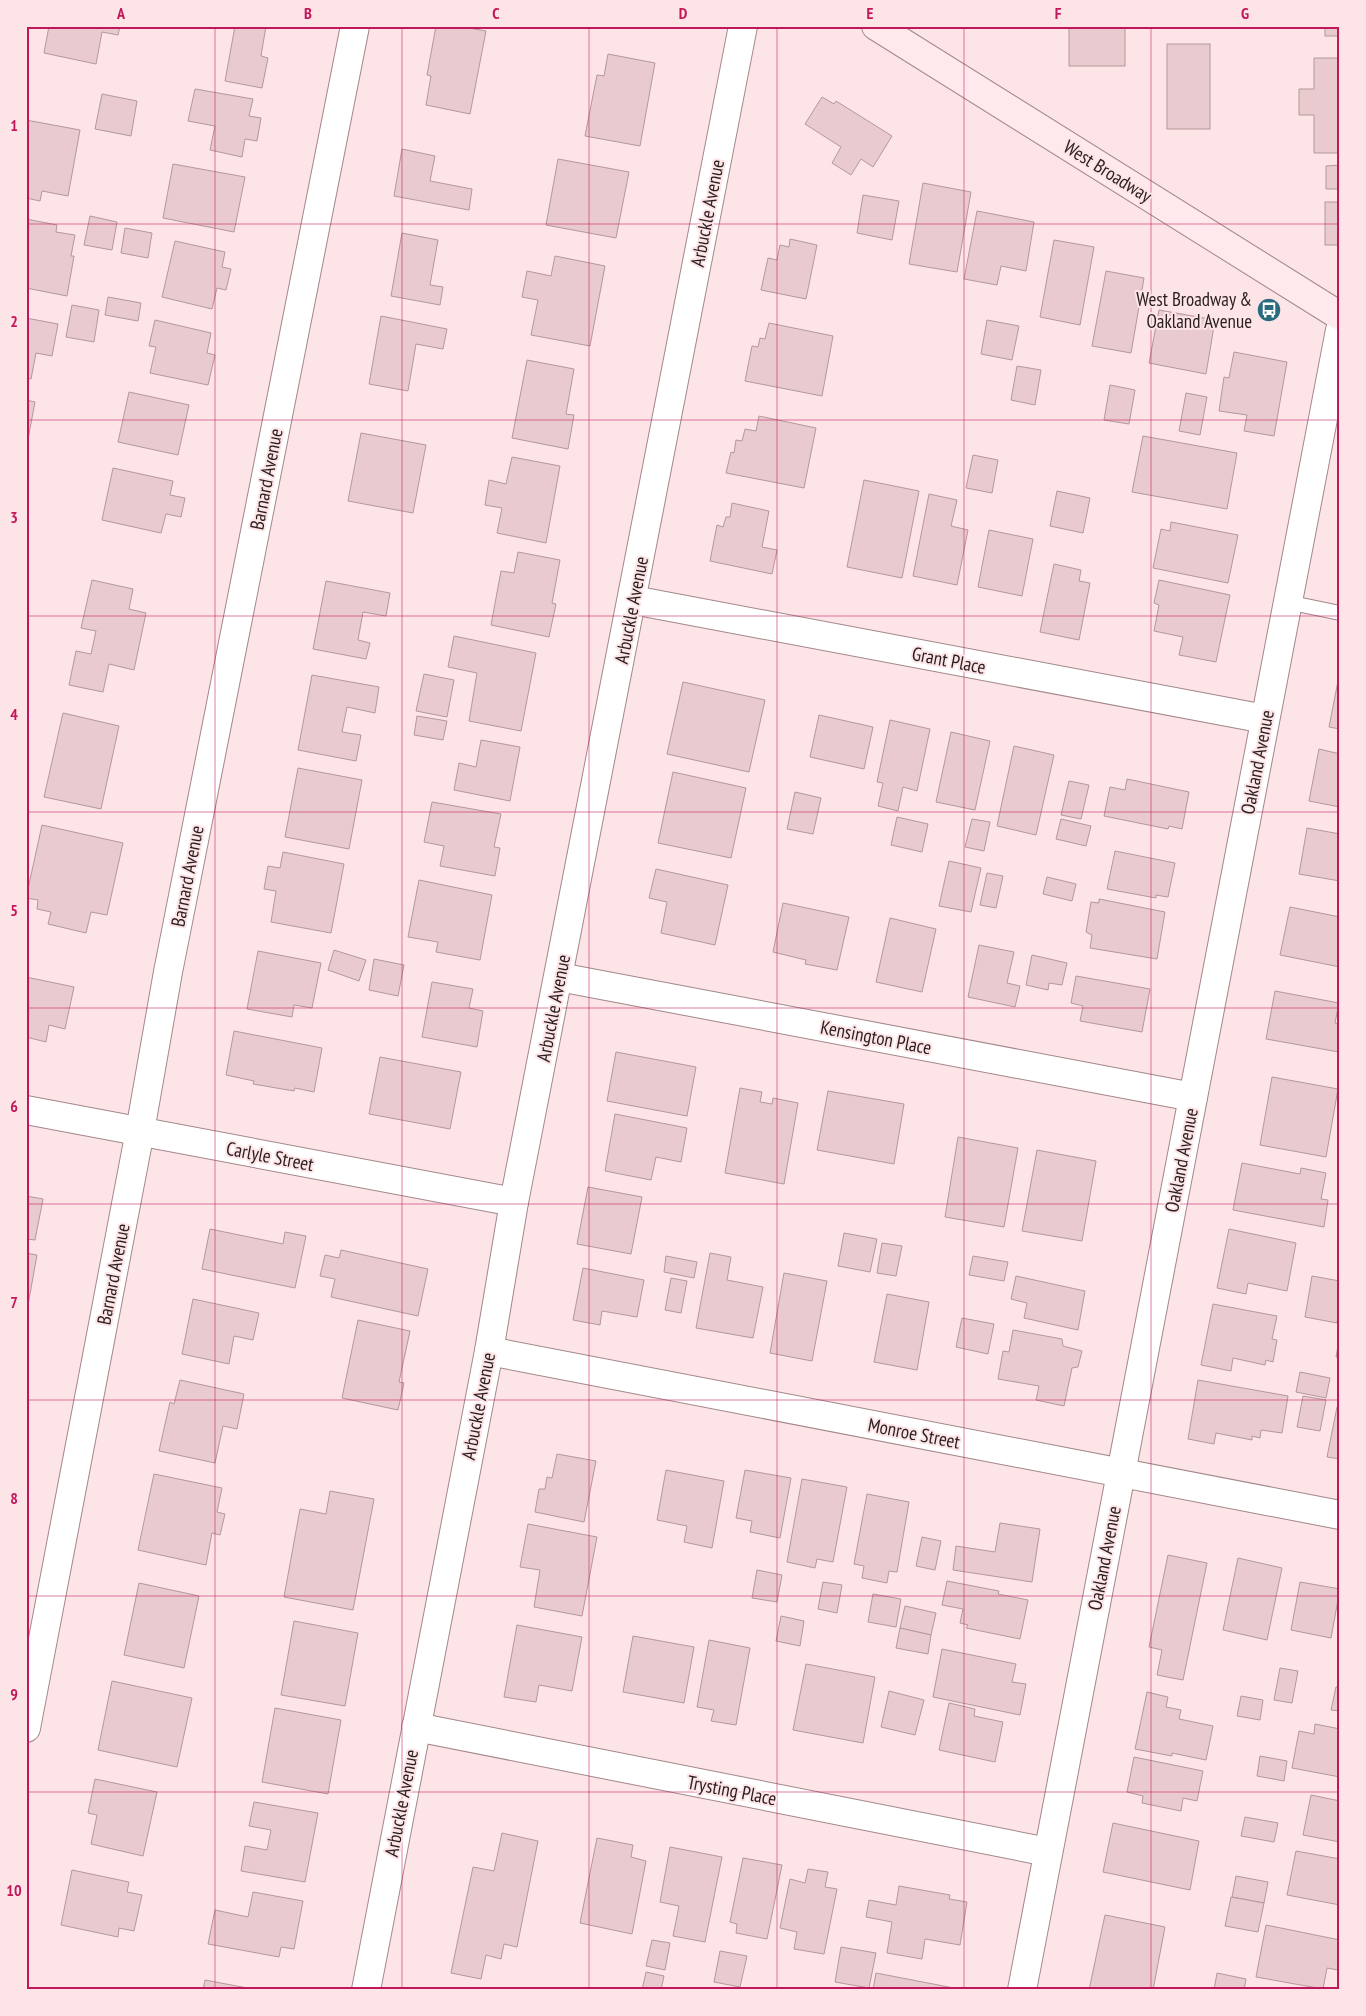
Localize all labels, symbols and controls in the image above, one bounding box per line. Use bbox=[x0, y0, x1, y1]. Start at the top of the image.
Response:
text: A bbox=[116, 3, 126, 23]
text: B bbox=[304, 3, 312, 23]
text: C bbox=[492, 3, 500, 23]
text: D bbox=[679, 3, 688, 23]
text: E bbox=[867, 3, 874, 23]
text: F bbox=[1055, 3, 1062, 23]
text: G bbox=[1241, 3, 1249, 23]
text: 1 bbox=[10, 115, 18, 135]
street label: West Broadway bbox=[1059, 134, 1157, 208]
street label: Arbuckle Avenue bbox=[685, 157, 729, 269]
place label: West Broadway & Oakland Avenue bbox=[1136, 287, 1252, 333]
bus stop icon: West Broadway & Oakland Avenue bbox=[1256, 297, 1282, 323]
text: 2 bbox=[10, 311, 18, 331]
street label: Barnard Avenue bbox=[244, 426, 288, 532]
text: 3 bbox=[10, 507, 18, 527]
street label: Arbuckle Avenue bbox=[609, 554, 653, 666]
street label: Grant Place bbox=[910, 641, 988, 679]
text: 4 bbox=[10, 704, 18, 724]
street label: Oakland Avenue bbox=[1235, 708, 1279, 816]
street label: Barnard Avenue bbox=[165, 823, 209, 929]
text: 5 bbox=[10, 900, 18, 920]
street label: Arbuckle Avenue bbox=[531, 952, 575, 1064]
street label: Kensington Place bbox=[819, 1014, 934, 1060]
text: 6 bbox=[10, 1096, 18, 1116]
street label: Oakland Avenue bbox=[1159, 1106, 1203, 1214]
street label: Carlyle Street bbox=[224, 1136, 316, 1176]
street label: Barnard Avenue bbox=[91, 1221, 135, 1327]
text: 7 bbox=[10, 1292, 18, 1312]
street label: Arbuckle Avenue bbox=[456, 1350, 500, 1462]
street label: Monroe Street bbox=[866, 1412, 963, 1454]
text: 8 bbox=[10, 1488, 18, 1508]
street label: Oakland Avenue bbox=[1082, 1504, 1126, 1612]
text: 9 bbox=[10, 1684, 18, 1704]
street label: Arbuckle Avenue bbox=[379, 1747, 423, 1859]
street label: Trysting Place bbox=[685, 1770, 779, 1810]
text: 10 bbox=[6, 1880, 22, 1900]

